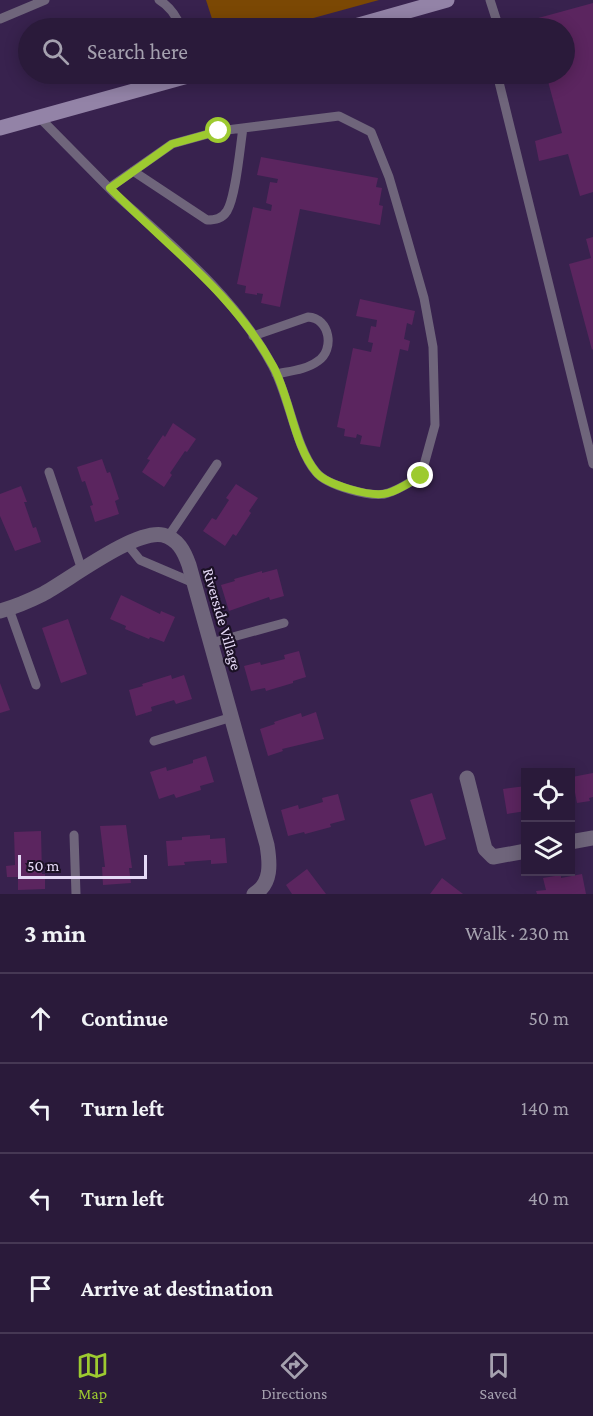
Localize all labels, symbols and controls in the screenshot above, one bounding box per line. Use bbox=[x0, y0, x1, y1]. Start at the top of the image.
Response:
search box bbox=[18, 18, 575, 84]
icon: search bbox=[39, 35, 72, 68]
text: Search here bbox=[87, 39, 188, 64]
route start bbox=[205, 117, 231, 143]
route end bbox=[407, 462, 433, 488]
street label: Riverside Village bbox=[199, 566, 245, 672]
map controls bbox=[521, 768, 575, 876]
button: locate bbox=[521, 768, 575, 822]
button: layers bbox=[521, 822, 575, 876]
scale bar bbox=[18, 852, 147, 880]
text: 50 m bbox=[27, 857, 59, 874]
text: 3 min bbox=[24, 919, 86, 948]
text: Walk · 230 m bbox=[465, 922, 569, 944]
icon: ahead bbox=[24, 1002, 57, 1035]
text: Continue bbox=[81, 1006, 168, 1031]
text: 50 m bbox=[528, 1007, 569, 1029]
icon: left bbox=[24, 1092, 57, 1125]
text: Turn left bbox=[81, 1096, 164, 1121]
text: 140 m bbox=[521, 1097, 569, 1119]
icon: left bbox=[24, 1182, 57, 1215]
text: Turn left bbox=[81, 1186, 164, 1211]
text: 40 m bbox=[528, 1187, 569, 1209]
icon: arrive bbox=[24, 1272, 57, 1305]
text: Arrive at destination bbox=[81, 1276, 273, 1301]
tab: Map bbox=[76, 1349, 109, 1402]
tab: Directions bbox=[261, 1349, 327, 1402]
tab: Saved bbox=[479, 1349, 517, 1402]

